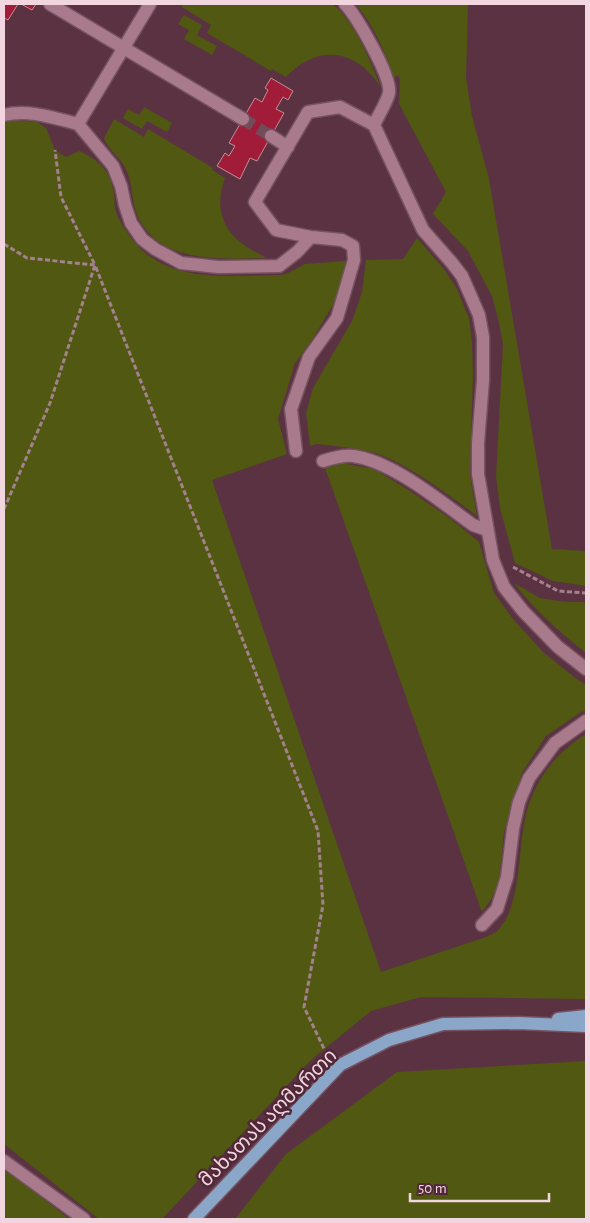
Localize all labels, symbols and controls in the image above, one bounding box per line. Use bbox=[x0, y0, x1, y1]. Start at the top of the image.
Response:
street label: მახათას აღმართი bbox=[195, 1045, 342, 1192]
scale bar bbox=[410, 1170, 549, 1202]
text: 50 m bbox=[418, 1181, 447, 1196]

